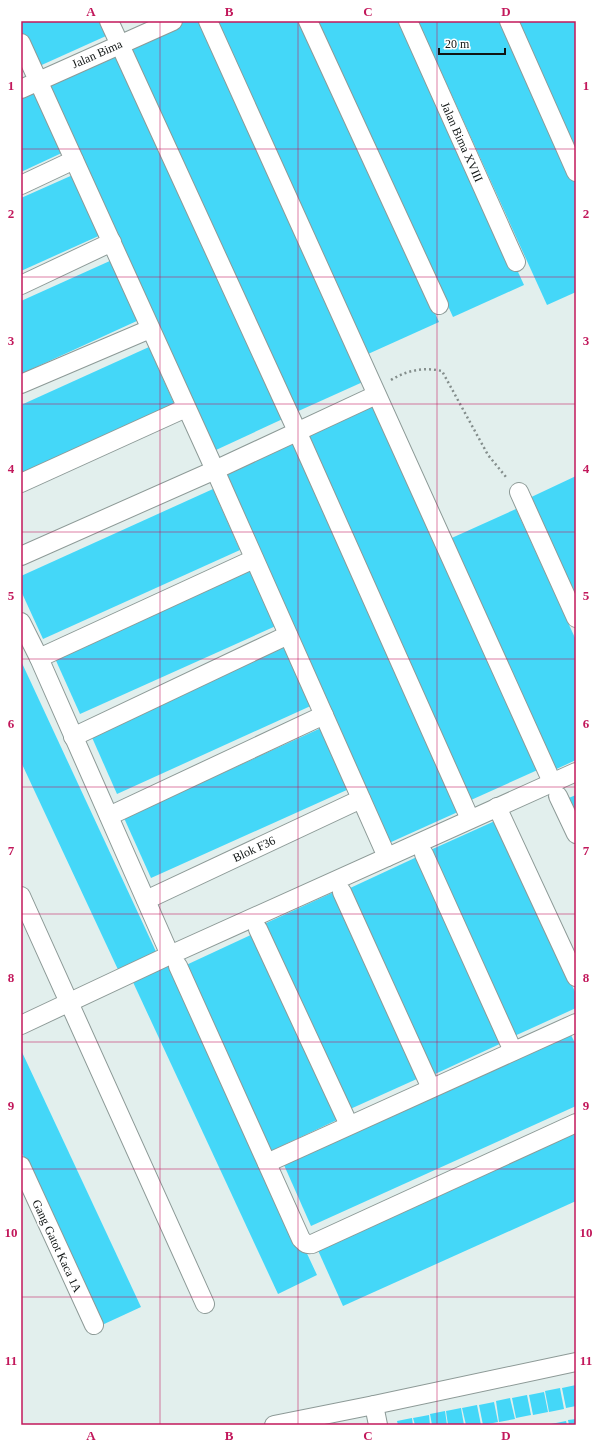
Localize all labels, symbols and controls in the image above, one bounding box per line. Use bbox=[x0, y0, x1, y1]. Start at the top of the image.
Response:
text: A bbox=[86, 4, 96, 19]
text: B bbox=[225, 4, 234, 19]
text: C bbox=[363, 4, 373, 19]
text: D bbox=[501, 4, 511, 19]
scale bar bbox=[439, 30, 505, 56]
street label: Jalan Bima bbox=[70, 36, 125, 71]
text: 20 m bbox=[445, 37, 470, 51]
text: 1 bbox=[8, 78, 14, 93]
text: 1 bbox=[583, 78, 589, 93]
street label: Jalan Bima XVIII bbox=[438, 100, 486, 184]
text: 2 bbox=[8, 206, 14, 221]
text: 2 bbox=[583, 206, 589, 221]
text: 3 bbox=[8, 333, 15, 348]
text: 3 bbox=[583, 333, 590, 348]
text: 4 bbox=[8, 461, 15, 476]
text: 4 bbox=[583, 461, 590, 476]
text: 5 bbox=[8, 588, 15, 603]
text: 5 bbox=[583, 588, 590, 603]
text: 6 bbox=[8, 716, 15, 731]
text: 6 bbox=[583, 716, 590, 731]
street label: Blok F36 bbox=[231, 833, 277, 865]
text: 7 bbox=[8, 843, 15, 858]
text: 7 bbox=[583, 843, 590, 858]
text: 8 bbox=[8, 970, 15, 985]
text: 8 bbox=[583, 970, 590, 985]
text: 9 bbox=[8, 1098, 15, 1113]
text: 9 bbox=[583, 1098, 590, 1113]
street label: Gang Gatot Kaca 1A bbox=[29, 1197, 85, 1295]
text: 10 bbox=[5, 1225, 18, 1240]
text: 10 bbox=[580, 1225, 593, 1240]
text: 11 bbox=[5, 1353, 17, 1368]
text: 11 bbox=[580, 1353, 592, 1368]
text: A bbox=[86, 1428, 96, 1443]
text: B bbox=[225, 1428, 234, 1443]
text: C bbox=[363, 1428, 373, 1443]
text: D bbox=[501, 1428, 511, 1443]

